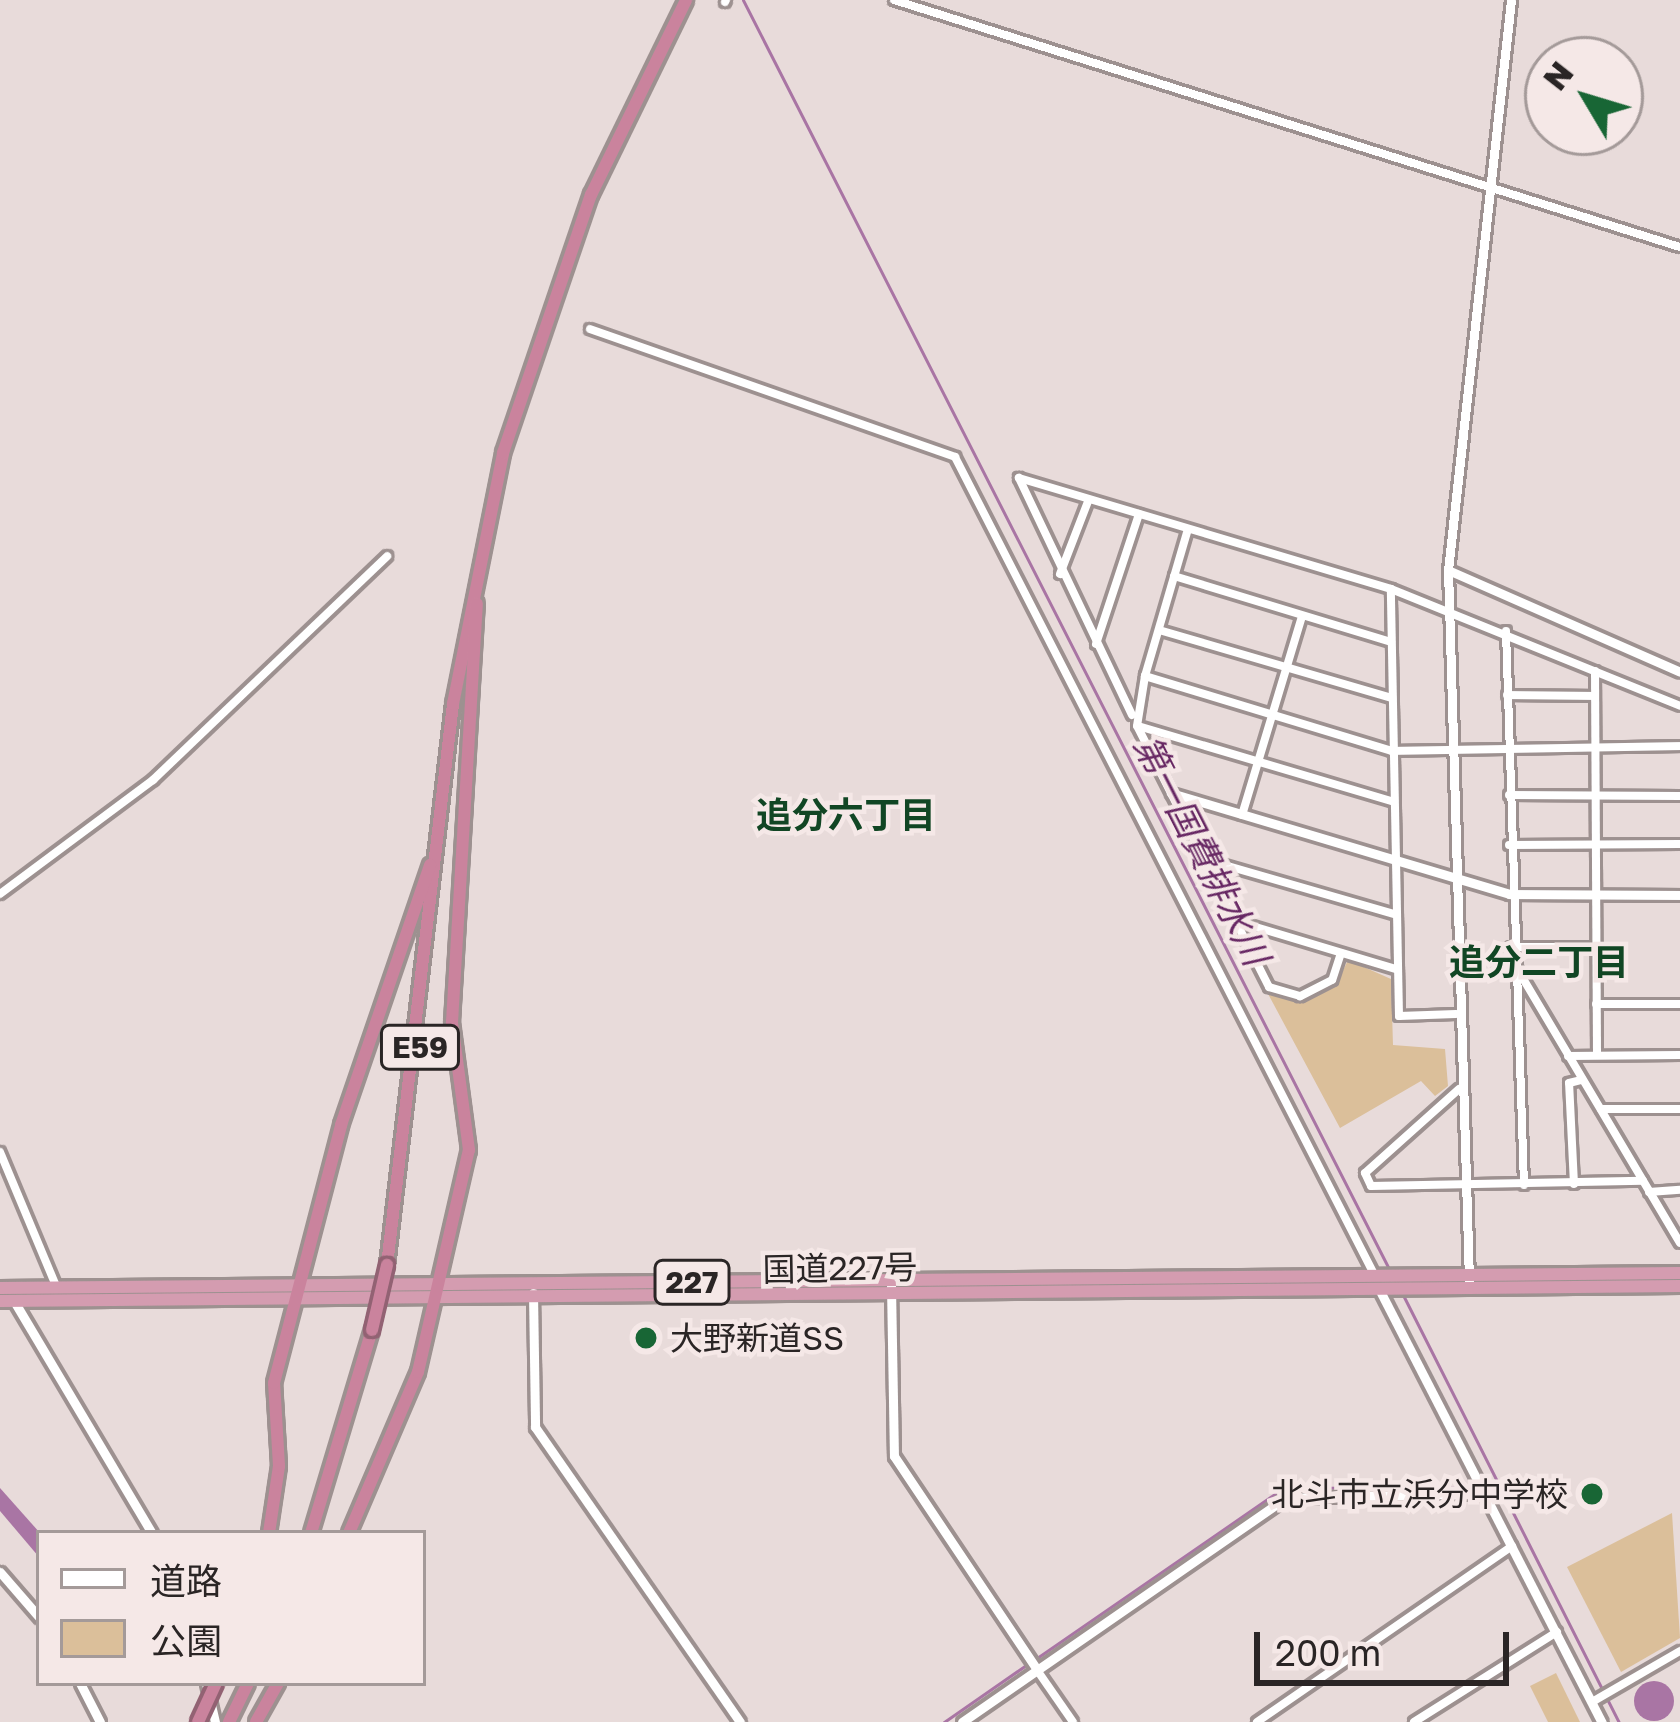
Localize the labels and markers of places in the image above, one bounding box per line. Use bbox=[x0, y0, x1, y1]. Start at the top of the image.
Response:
place label: 大野新道SS bbox=[670, 1318, 844, 1358]
marker: 大野新道SS bbox=[633, 1325, 659, 1351]
place label: 北斗市立浜分中学校 bbox=[1271, 1474, 1568, 1514]
marker: 北斗市立浜分中学校 bbox=[1579, 1481, 1605, 1507]

